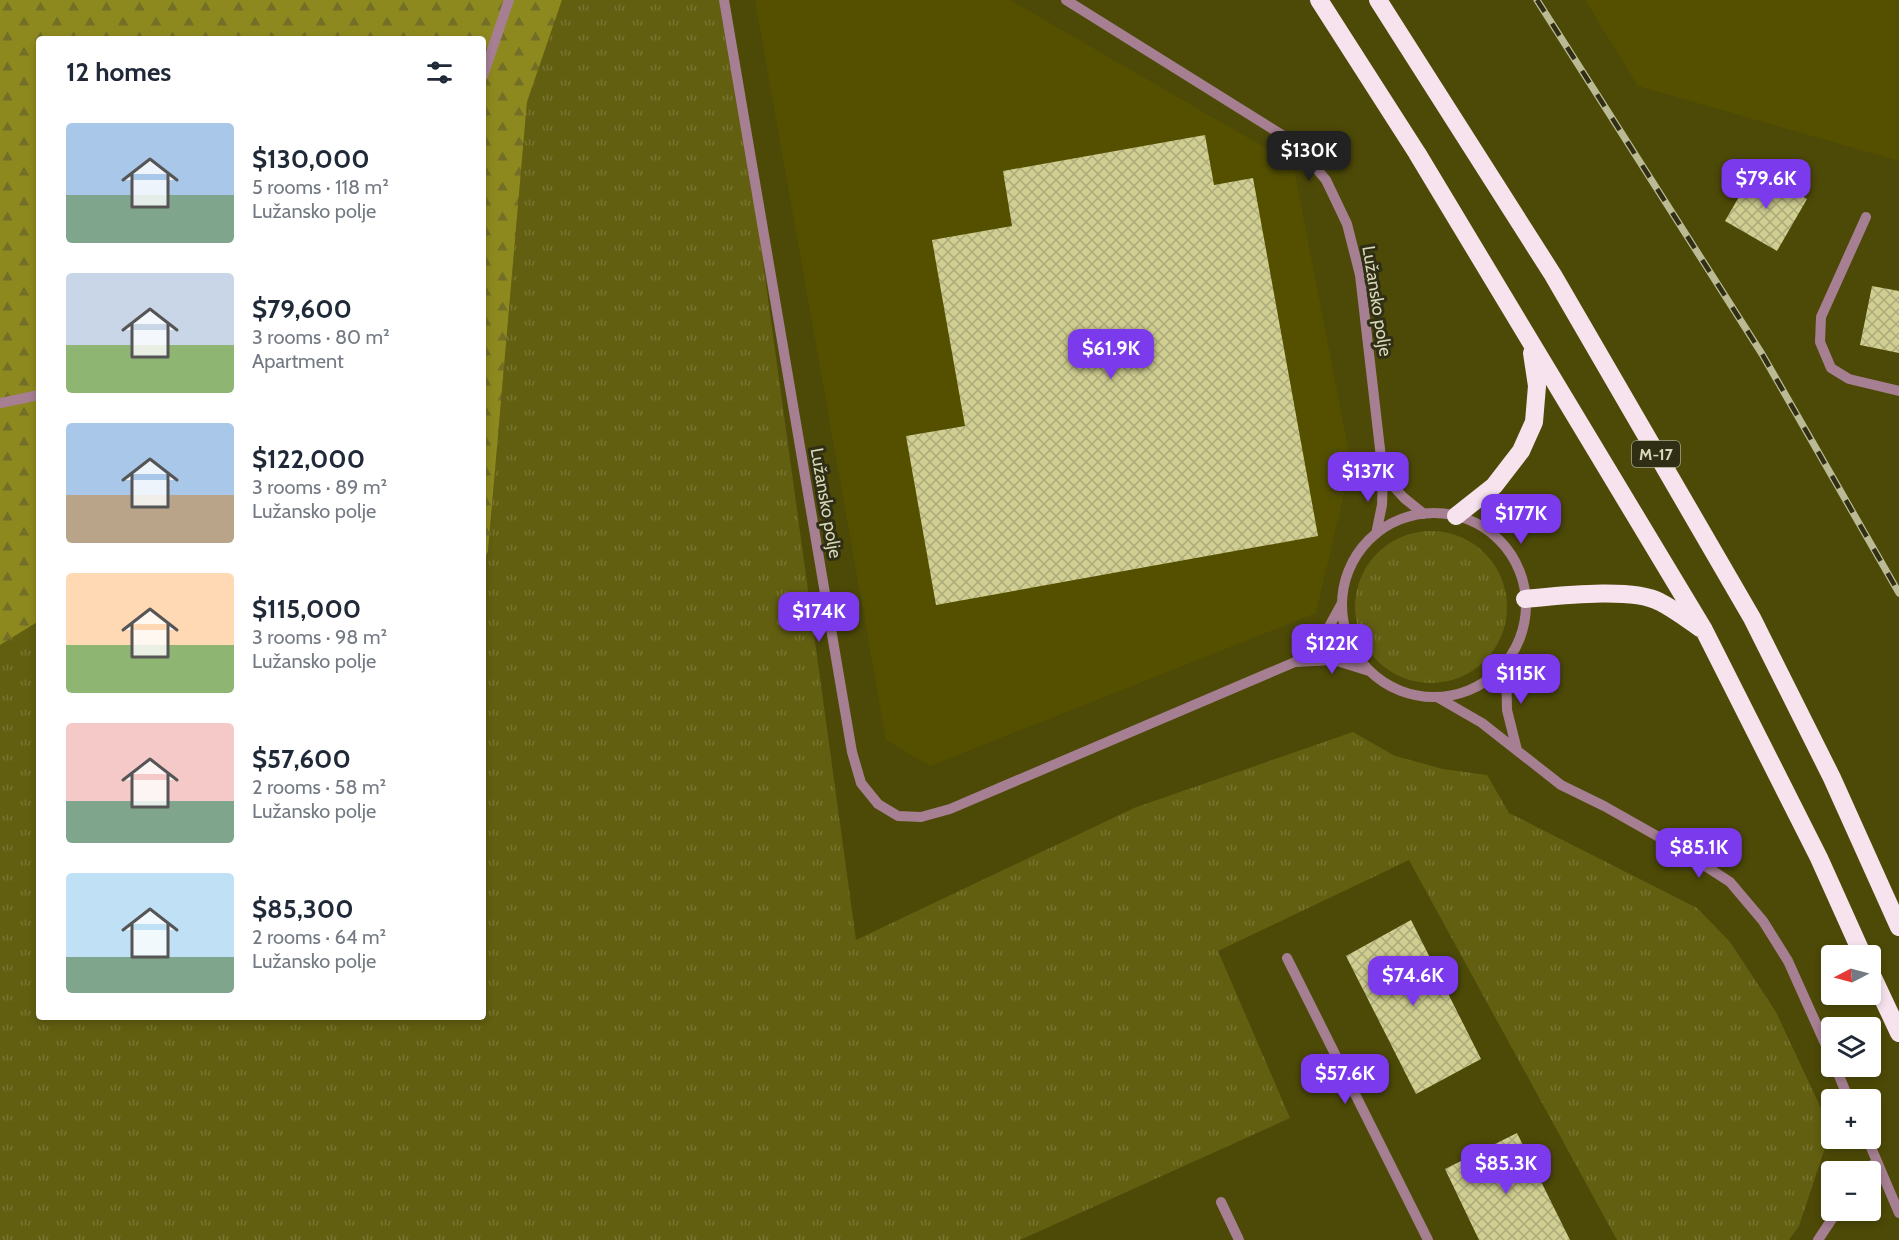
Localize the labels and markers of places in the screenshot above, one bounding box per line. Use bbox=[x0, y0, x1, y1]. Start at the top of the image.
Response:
pin: $130K bbox=[1267, 131, 1351, 182]
pin: $79.6K bbox=[1717, 159, 1815, 210]
pin: $61.9K bbox=[1062, 329, 1160, 380]
pin: $137K bbox=[1326, 452, 1410, 503]
pin: $177K bbox=[1479, 494, 1563, 545]
pin: $174K bbox=[777, 592, 861, 643]
pin: $122K bbox=[1290, 624, 1374, 675]
pin: $115K bbox=[1479, 654, 1563, 705]
pin: $85.1K bbox=[1650, 828, 1748, 879]
pin: $74.6K bbox=[1364, 956, 1462, 1007]
pin: $57.6K bbox=[1296, 1054, 1394, 1105]
pin: $85.3K bbox=[1457, 1144, 1555, 1195]

